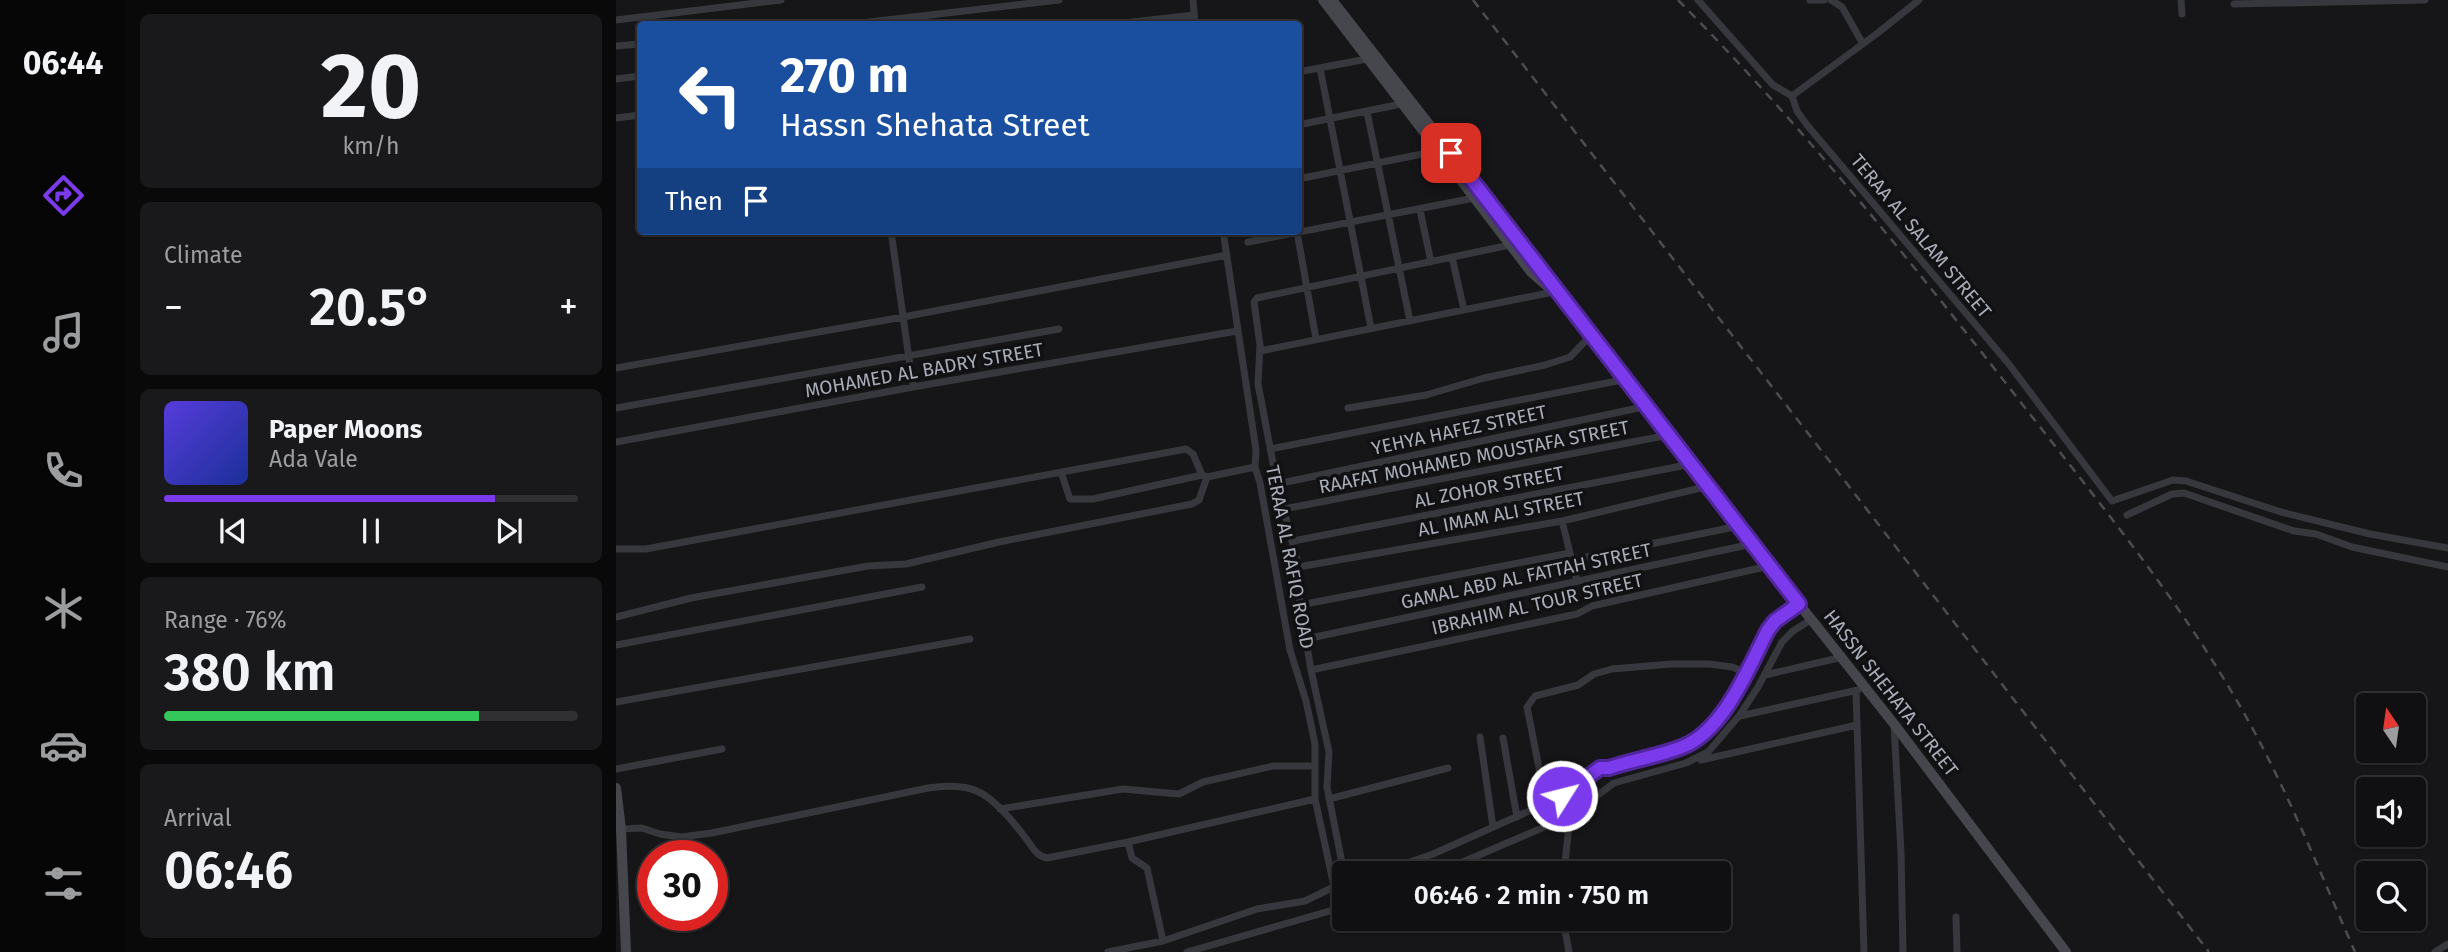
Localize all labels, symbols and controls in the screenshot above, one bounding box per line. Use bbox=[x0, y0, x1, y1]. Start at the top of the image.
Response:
text: 20 bbox=[321, 32, 421, 141]
text: 06:44 bbox=[23, 44, 103, 82]
text: 270 m bbox=[780, 46, 909, 105]
icon: left bbox=[665, 49, 756, 140]
text: Hassn Shehata Street bbox=[780, 106, 1089, 144]
pin bbox=[1421, 123, 1481, 183]
text: km/h bbox=[343, 132, 399, 160]
icon: arrive bbox=[1432, 134, 1470, 172]
street label: TERAA AL SALAM STREET bbox=[1846, 150, 1996, 323]
icon: directions bbox=[39, 171, 88, 220]
icon: arrive bbox=[737, 182, 775, 220]
text: Then bbox=[665, 186, 723, 217]
text: Climate bbox=[164, 241, 243, 269]
text: 20.5° bbox=[309, 276, 433, 339]
text: − bbox=[164, 284, 183, 330]
text: + bbox=[559, 284, 578, 330]
icon: music bbox=[39, 308, 88, 357]
street label: MOHAMED AL BADRY STREET bbox=[803, 338, 1045, 402]
street label: YEHYA HAFEZ STREET bbox=[1369, 400, 1549, 460]
text: Paper Moons bbox=[269, 414, 422, 445]
street label: RAAFAT MOHAMED MOUSTAFA STREET bbox=[1317, 416, 1631, 498]
text: Ada Vale bbox=[269, 445, 358, 473]
icon: phone bbox=[39, 446, 88, 495]
street label: AL ZOHOR STREET bbox=[1412, 461, 1566, 513]
street label: TERAA AL RAFIQ ROAD bbox=[1261, 463, 1319, 651]
street label: AL IMAM ALI STREET bbox=[1416, 487, 1586, 541]
icon: previous bbox=[214, 512, 252, 550]
icon: pause bbox=[352, 512, 390, 550]
icon: next bbox=[490, 512, 528, 550]
street label: GAMAL ABD AL FATTAH STREET bbox=[1399, 538, 1653, 614]
street label: IBRAHIM AL TOUR STREET bbox=[1429, 568, 1645, 640]
icon: climate bbox=[39, 584, 88, 633]
street label: HASSN SHEHATA STREET bbox=[1819, 605, 1963, 781]
text: Range · 76% bbox=[164, 606, 286, 634]
text: 380 km bbox=[164, 641, 336, 704]
north arrow bbox=[2356, 693, 2426, 763]
map controls bbox=[2356, 693, 2426, 931]
icon: car bbox=[39, 721, 88, 770]
position arrow bbox=[1525, 759, 1599, 833]
button: sound bbox=[2356, 777, 2426, 847]
text: Arrival bbox=[164, 804, 231, 832]
text: 06:46 bbox=[164, 839, 293, 902]
speed limit sign: 30 bbox=[637, 840, 728, 931]
icon: filters bbox=[39, 859, 88, 908]
button: search bbox=[2356, 861, 2426, 931]
text: 06:46 · 2 min · 750 m bbox=[1414, 880, 1649, 911]

